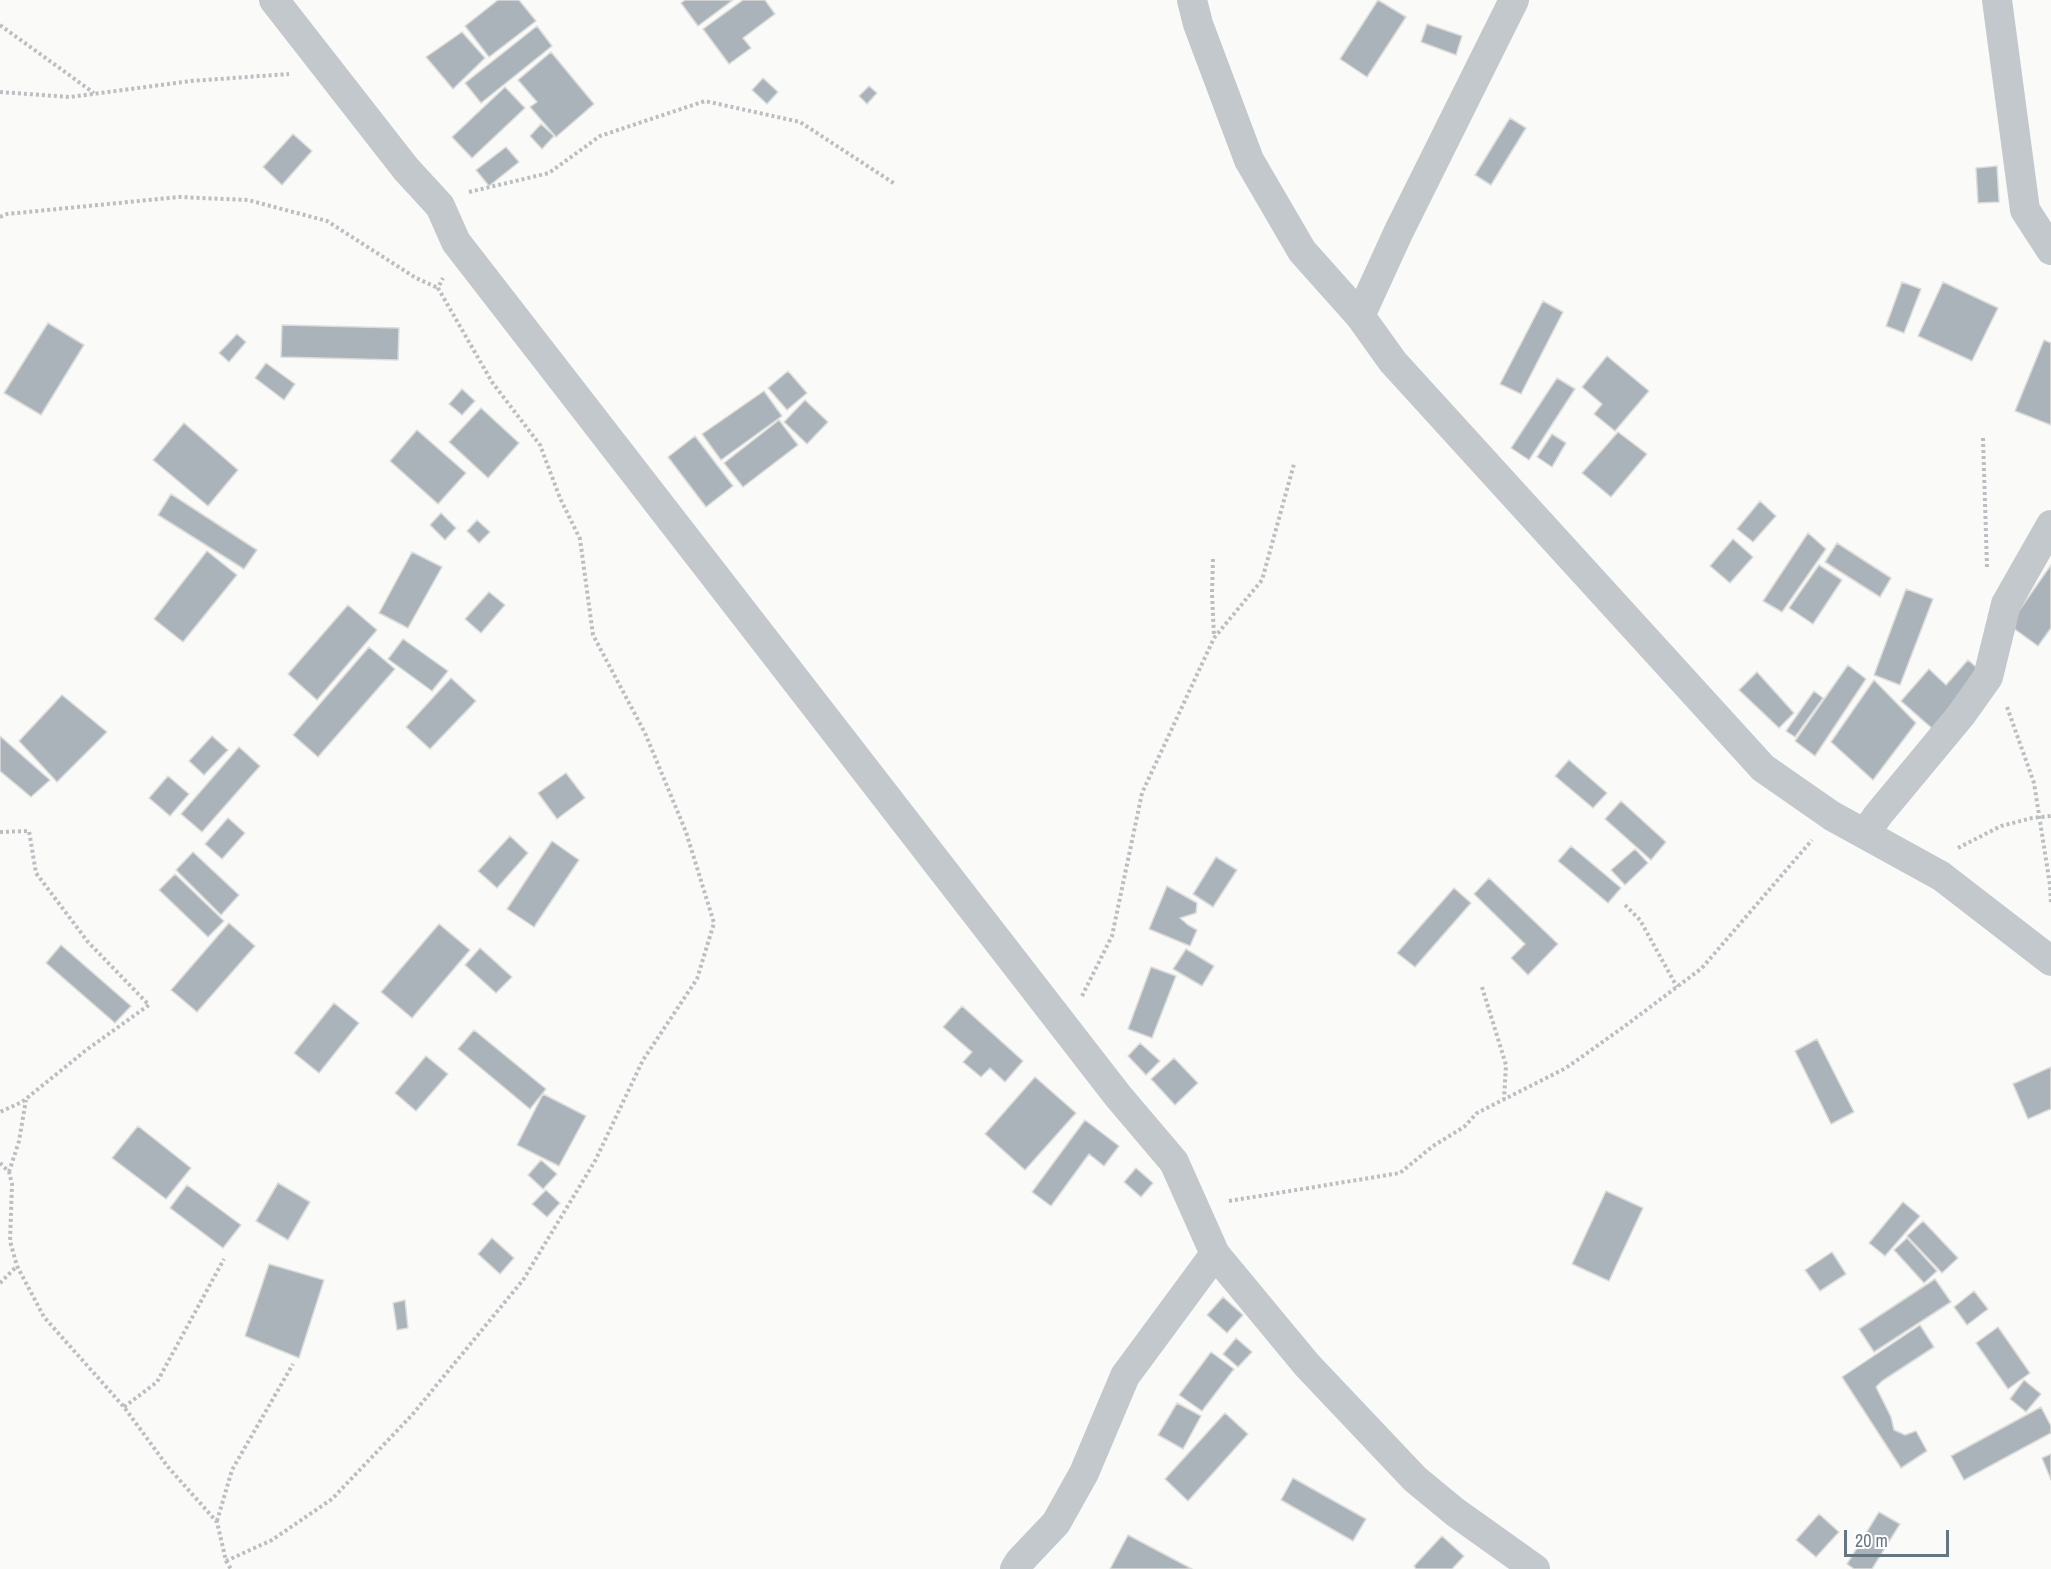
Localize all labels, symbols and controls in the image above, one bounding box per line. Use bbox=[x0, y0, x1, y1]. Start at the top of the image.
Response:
scale bar bbox=[1847, 1518, 1952, 1556]
text: 20 m bbox=[1855, 1528, 1888, 1553]

